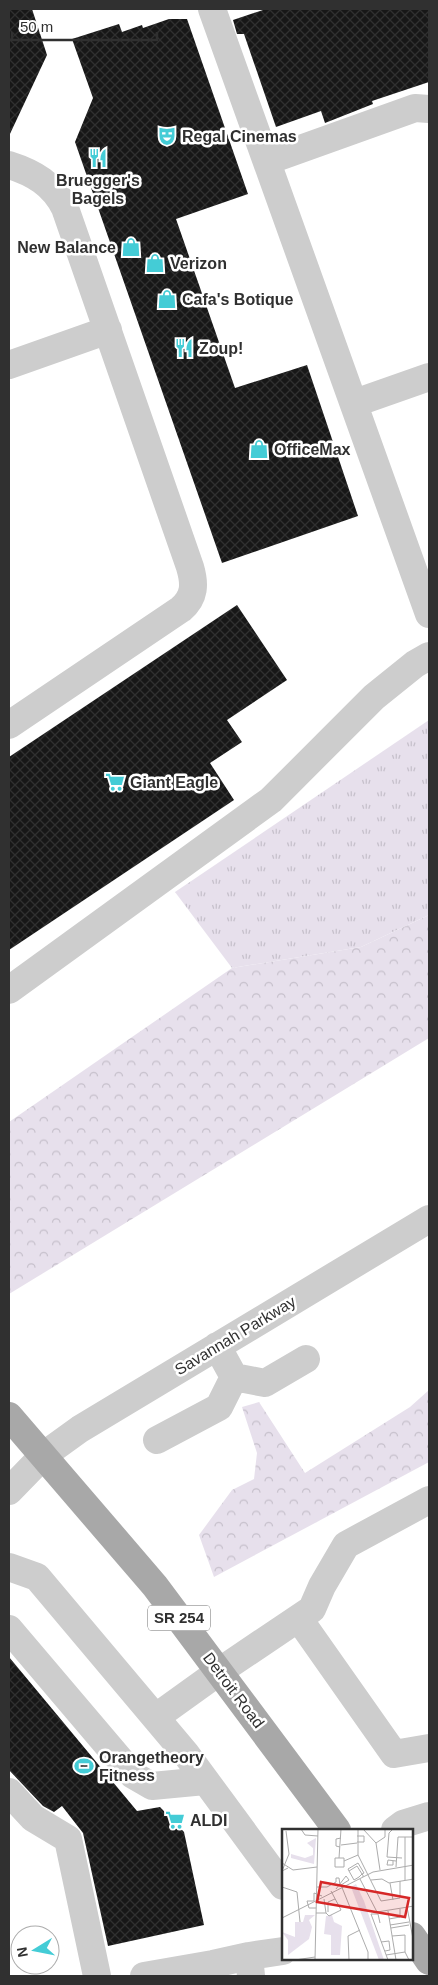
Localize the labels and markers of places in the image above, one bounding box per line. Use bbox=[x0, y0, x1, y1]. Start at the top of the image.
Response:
theatre icon: Regal Cinemas bbox=[156, 125, 178, 147]
place label: Regal Cinemas bbox=[182, 128, 297, 145]
restaurant icon: Bruegger's Bagels bbox=[87, 147, 109, 169]
place label: Bruegger's Bagels bbox=[56, 172, 140, 207]
shop icon: New Balance bbox=[120, 236, 142, 258]
place label: New Balance bbox=[17, 239, 116, 256]
shop icon: Verizon bbox=[144, 252, 166, 274]
place label: Verizon bbox=[170, 255, 227, 272]
shop icon: Cafa's Botique bbox=[156, 288, 178, 310]
place label: Cafa's Botique bbox=[182, 291, 293, 308]
restaurant icon: Zoup! bbox=[173, 337, 195, 359]
place label: Zoup! bbox=[199, 340, 243, 357]
shop icon: OfficeMax bbox=[248, 438, 270, 460]
place label: OfficeMax bbox=[274, 441, 351, 458]
supermarket icon: Giant Eagle bbox=[104, 771, 126, 793]
place label: Giant Eagle bbox=[130, 774, 218, 791]
place label: Orangetheory Fitness bbox=[99, 1749, 204, 1784]
sports icon: Orangetheory Fitness bbox=[73, 1755, 95, 1777]
supermarket icon: ALDI bbox=[164, 1809, 186, 1831]
place label: ALDI bbox=[190, 1812, 227, 1829]

